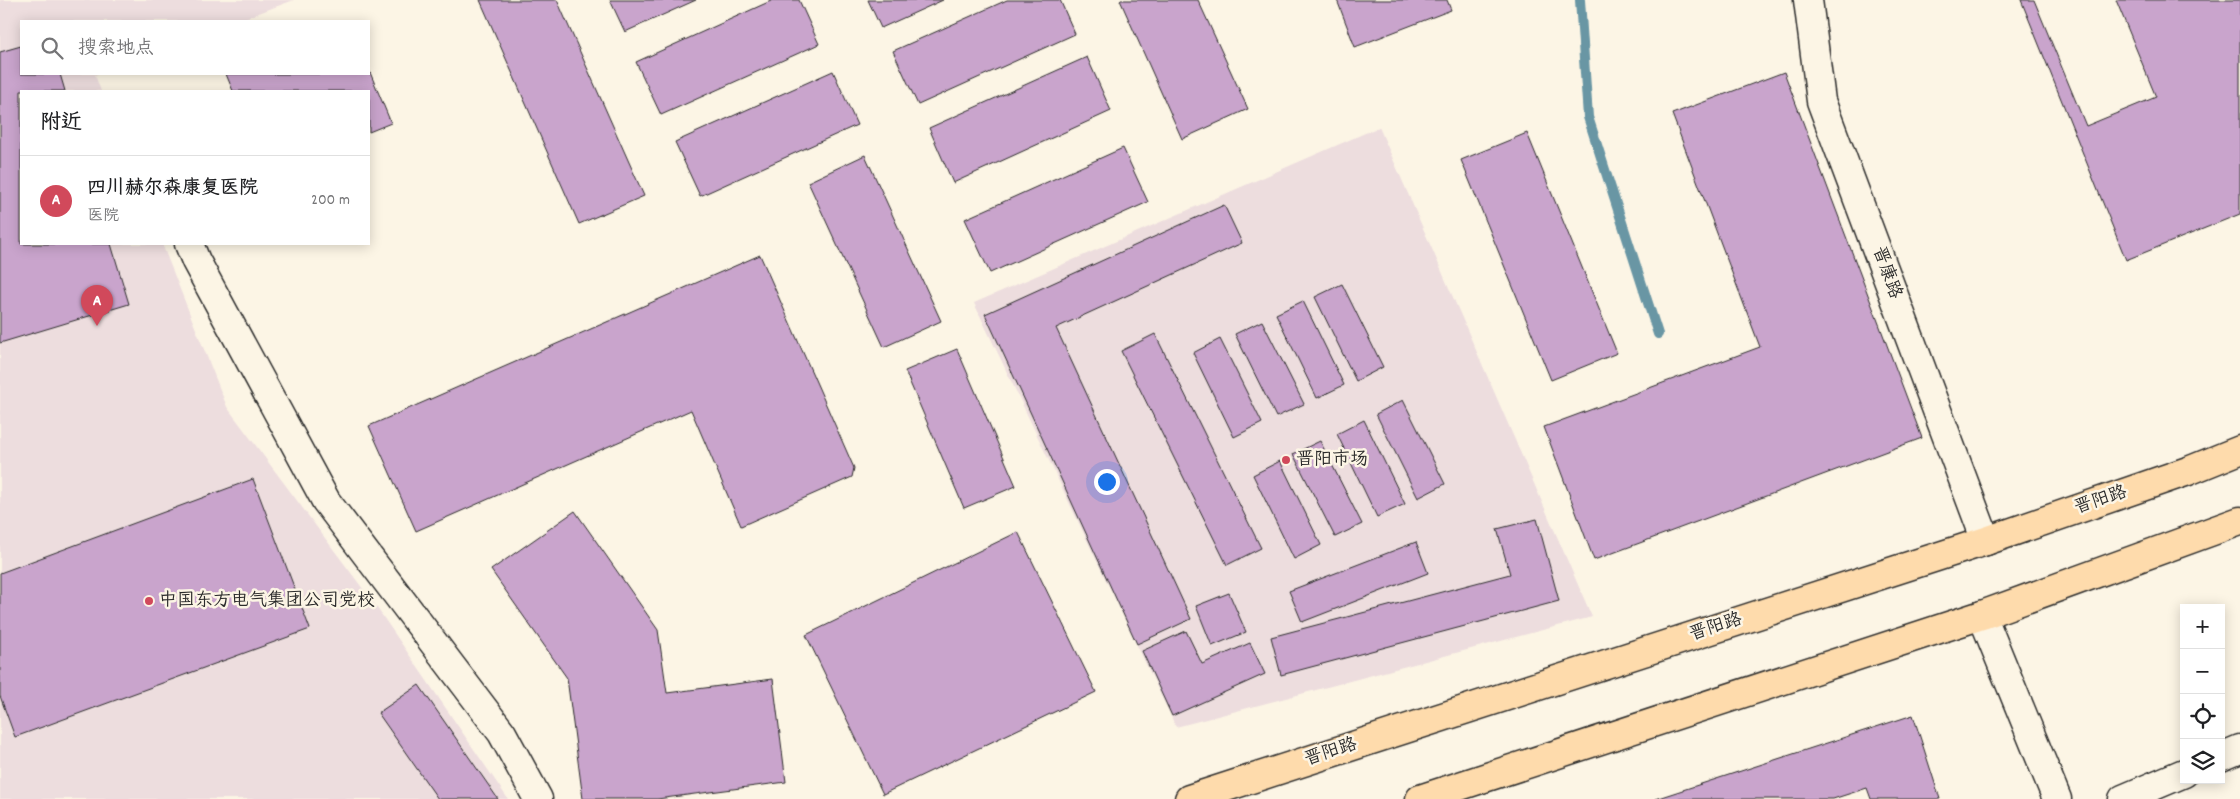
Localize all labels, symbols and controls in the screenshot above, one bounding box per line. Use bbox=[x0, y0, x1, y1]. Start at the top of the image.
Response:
search box bbox=[20, 20, 370, 75]
icon: search bbox=[38, 34, 66, 62]
text: 搜索地点 bbox=[78, 36, 154, 63]
text: 附近 bbox=[40, 109, 82, 139]
text: 四川赫尔森康复医院 bbox=[87, 176, 258, 203]
text: A bbox=[52, 189, 60, 212]
text: 200 m bbox=[311, 189, 350, 212]
text: 医院 bbox=[87, 205, 119, 228]
street label: 晋康路 bbox=[1865, 243, 1907, 303]
pin: A bbox=[81, 285, 113, 326]
place label: 晋阳市场 bbox=[1296, 448, 1368, 473]
marker: 晋阳市场 bbox=[1280, 454, 1292, 466]
your location bbox=[1094, 469, 1120, 495]
street label: 晋阳路 bbox=[2071, 480, 2131, 522]
place label: 中国东方电气集团公司党校 bbox=[159, 589, 375, 614]
marker: 中国东方电气集团公司党校 bbox=[143, 595, 155, 607]
map controls bbox=[2180, 604, 2225, 784]
button: + bbox=[2180, 604, 2225, 649]
street label: 晋阳路 bbox=[1686, 608, 1746, 648]
button: − bbox=[2180, 649, 2225, 694]
button: locate bbox=[2180, 694, 2225, 739]
street label: 晋阳路 bbox=[1301, 733, 1361, 773]
button: layers bbox=[2180, 739, 2225, 784]

